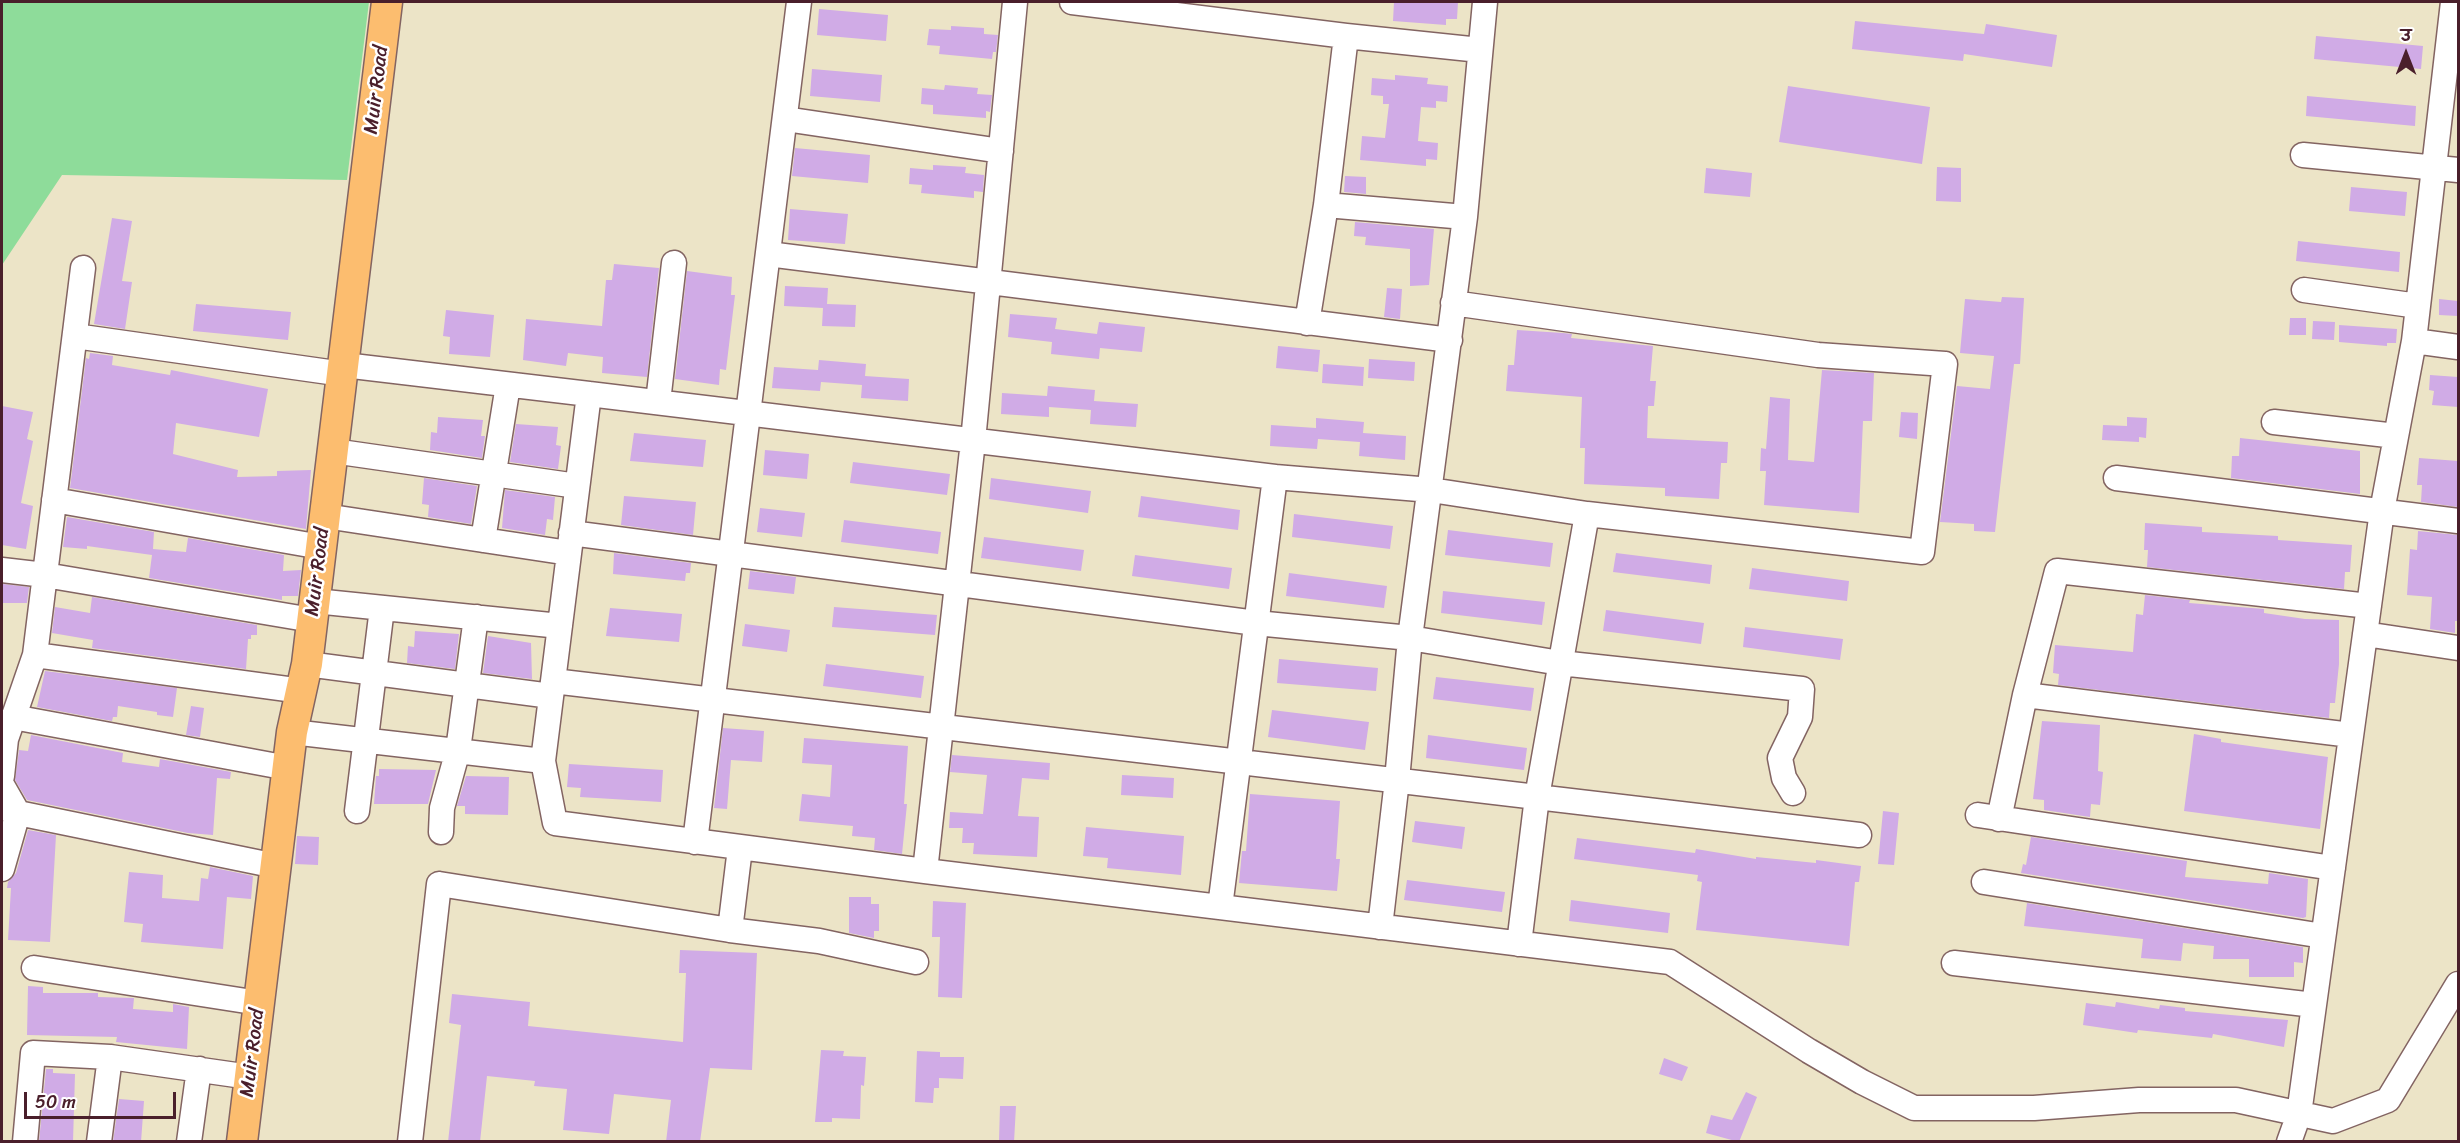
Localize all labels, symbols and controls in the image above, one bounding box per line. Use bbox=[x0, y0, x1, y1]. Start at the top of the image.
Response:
text: उ bbox=[2401, 21, 2411, 50]
north arrow bbox=[2376, 24, 2436, 84]
street label: Muir Road bbox=[360, 44, 394, 136]
street label: Muir Road bbox=[301, 526, 335, 618]
street label: Muir Road bbox=[236, 1007, 270, 1099]
scale bar bbox=[27, 1080, 178, 1118]
text: 50 m bbox=[35, 1086, 76, 1118]

